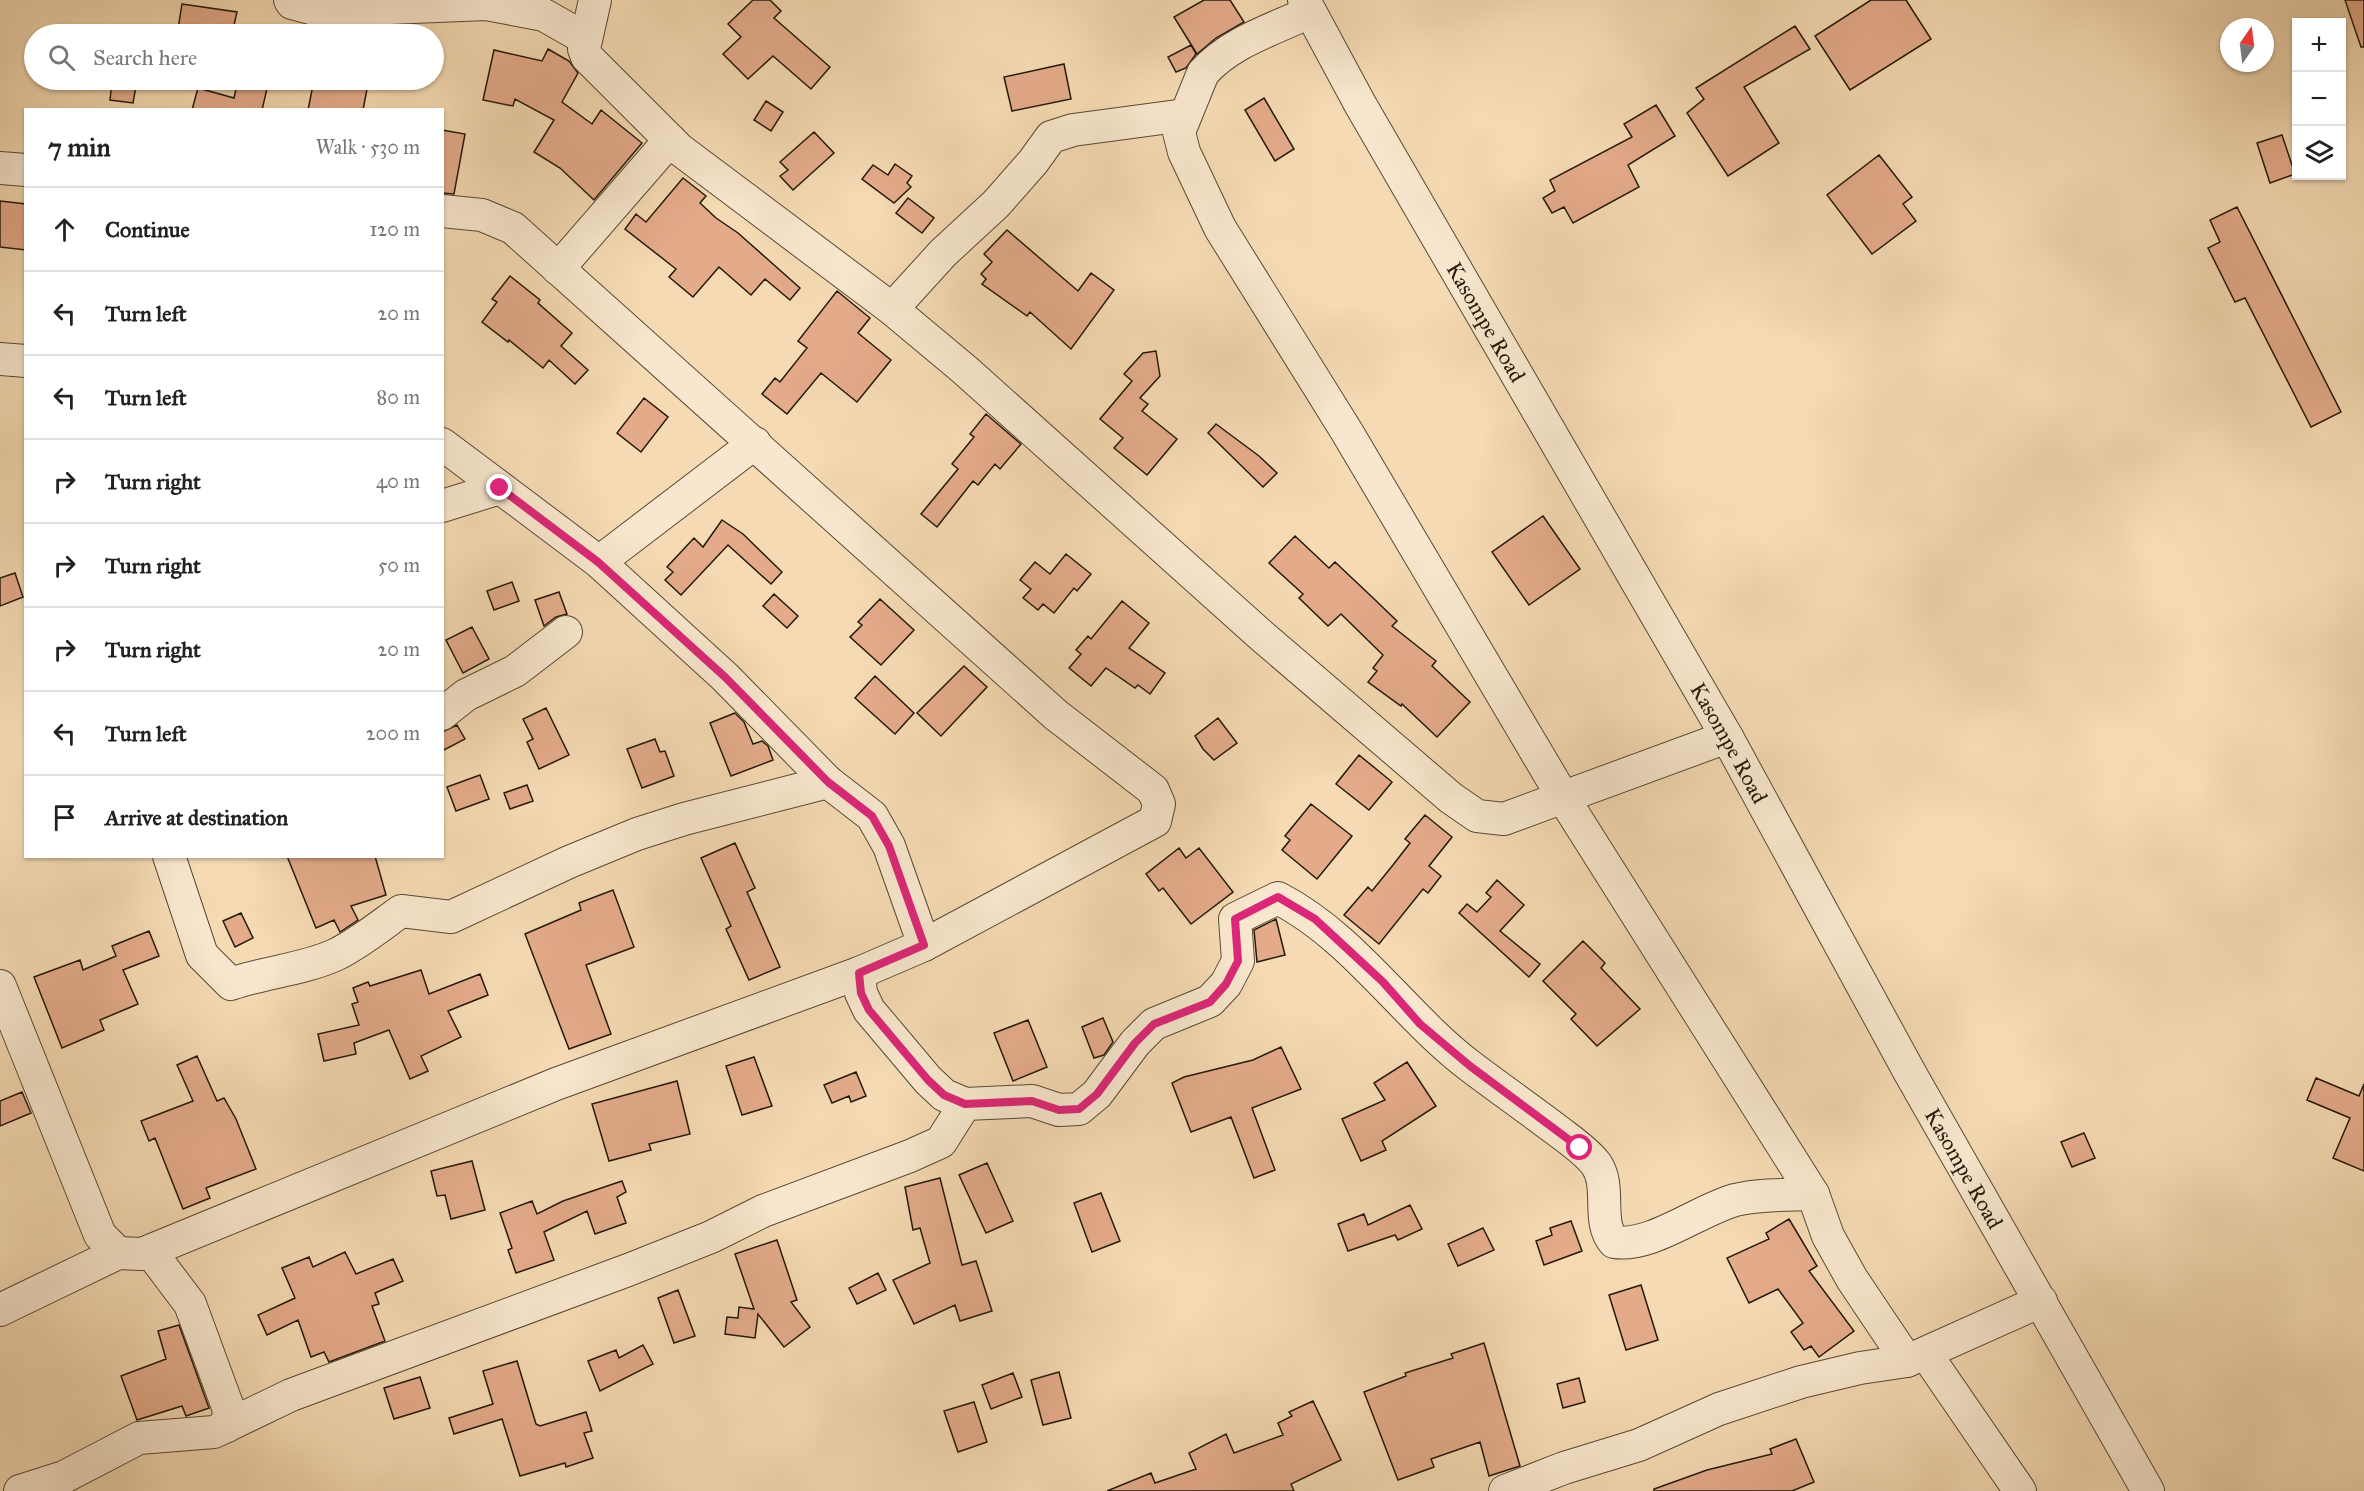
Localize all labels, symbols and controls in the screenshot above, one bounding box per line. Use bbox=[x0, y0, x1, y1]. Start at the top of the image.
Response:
north arrow bbox=[2220, 18, 2274, 72]
map controls bbox=[2292, 18, 2346, 180]
button: + bbox=[2292, 18, 2346, 72]
search box bbox=[24, 24, 444, 90]
icon: search bbox=[45, 41, 78, 74]
text: Search here bbox=[93, 44, 197, 71]
button: − bbox=[2292, 72, 2346, 126]
button: layers bbox=[2292, 126, 2346, 180]
text: 7 min bbox=[48, 131, 111, 163]
text: Walk · 530 m bbox=[316, 135, 420, 159]
icon: ahead bbox=[48, 213, 81, 246]
text: Continue bbox=[105, 216, 190, 243]
text: 120 m bbox=[369, 217, 420, 241]
street label: Kasompe Road bbox=[1441, 257, 1531, 387]
icon: left bbox=[48, 297, 81, 330]
text: Turn left bbox=[105, 300, 187, 327]
text: 20 m bbox=[377, 301, 420, 325]
icon: left bbox=[48, 381, 81, 414]
text: Turn left bbox=[105, 384, 187, 411]
text: 80 m bbox=[377, 385, 420, 409]
icon: right bbox=[48, 465, 81, 498]
text: Turn right bbox=[105, 468, 201, 495]
text: 40 m bbox=[376, 469, 420, 493]
route end bbox=[486, 474, 512, 500]
icon: right bbox=[48, 549, 81, 582]
text: Turn right bbox=[105, 552, 201, 579]
text: 50 m bbox=[378, 553, 420, 577]
icon: right bbox=[48, 633, 81, 666]
text: Turn right bbox=[105, 636, 201, 663]
text: 20 m bbox=[377, 637, 420, 661]
street label: Kasompe Road bbox=[1684, 678, 1774, 808]
icon: left bbox=[48, 717, 81, 750]
text: Turn left bbox=[105, 720, 187, 747]
text: 200 m bbox=[366, 721, 420, 745]
icon: arrive bbox=[48, 801, 81, 834]
text: Arrive at destination bbox=[105, 804, 288, 831]
street label: Kasompe Road bbox=[1919, 1103, 2009, 1234]
route start bbox=[1566, 1134, 1592, 1160]

